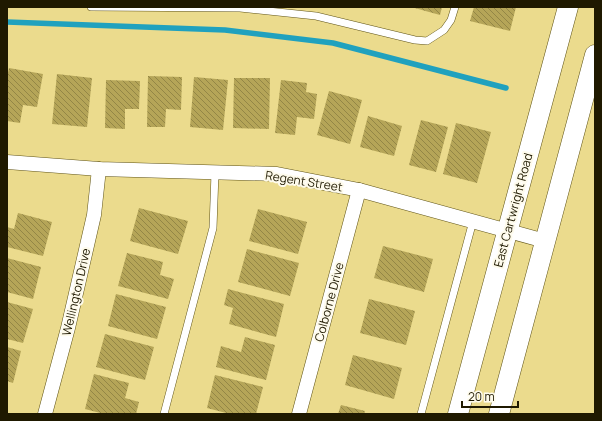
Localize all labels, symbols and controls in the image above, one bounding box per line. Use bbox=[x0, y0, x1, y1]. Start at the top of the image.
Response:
street label: East Cartwright Road bbox=[490, 151, 536, 269]
street label: Regent Street bbox=[264, 166, 344, 196]
street label: Wellington Drive bbox=[58, 247, 94, 337]
street label: Colborne Drive bbox=[310, 260, 348, 344]
scale bar bbox=[462, 383, 518, 409]
text: 20 m bbox=[468, 388, 495, 405]

